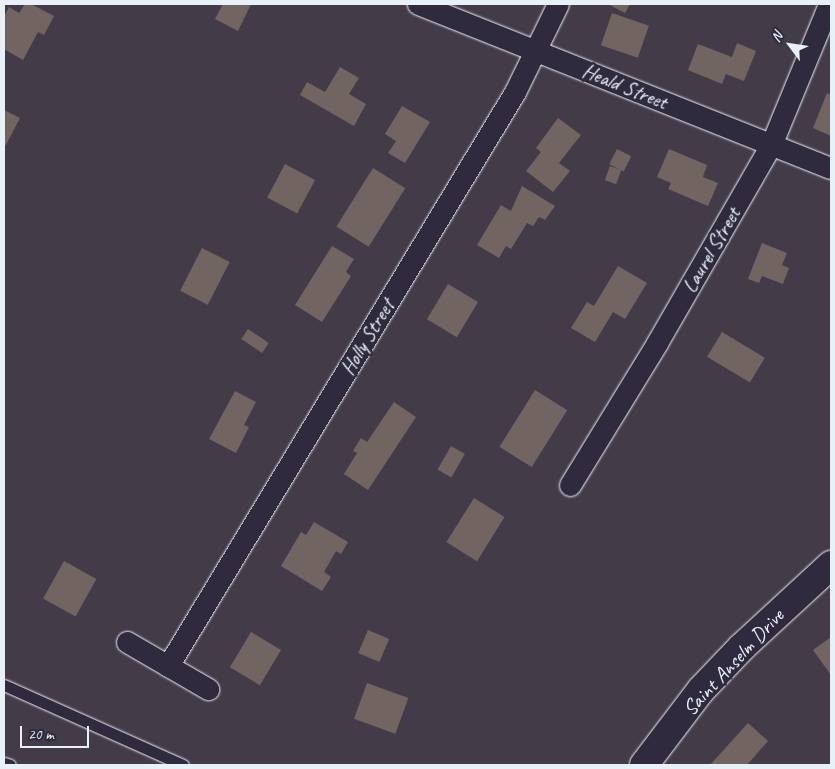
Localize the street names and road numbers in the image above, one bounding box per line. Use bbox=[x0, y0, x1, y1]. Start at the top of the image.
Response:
street label: Heald Street bbox=[579, 58, 671, 114]
street label: Laurel Street bbox=[676, 203, 746, 297]
street label: Holly Street bbox=[334, 294, 400, 380]
street label: Saint Anselm Drive bbox=[677, 604, 789, 720]

